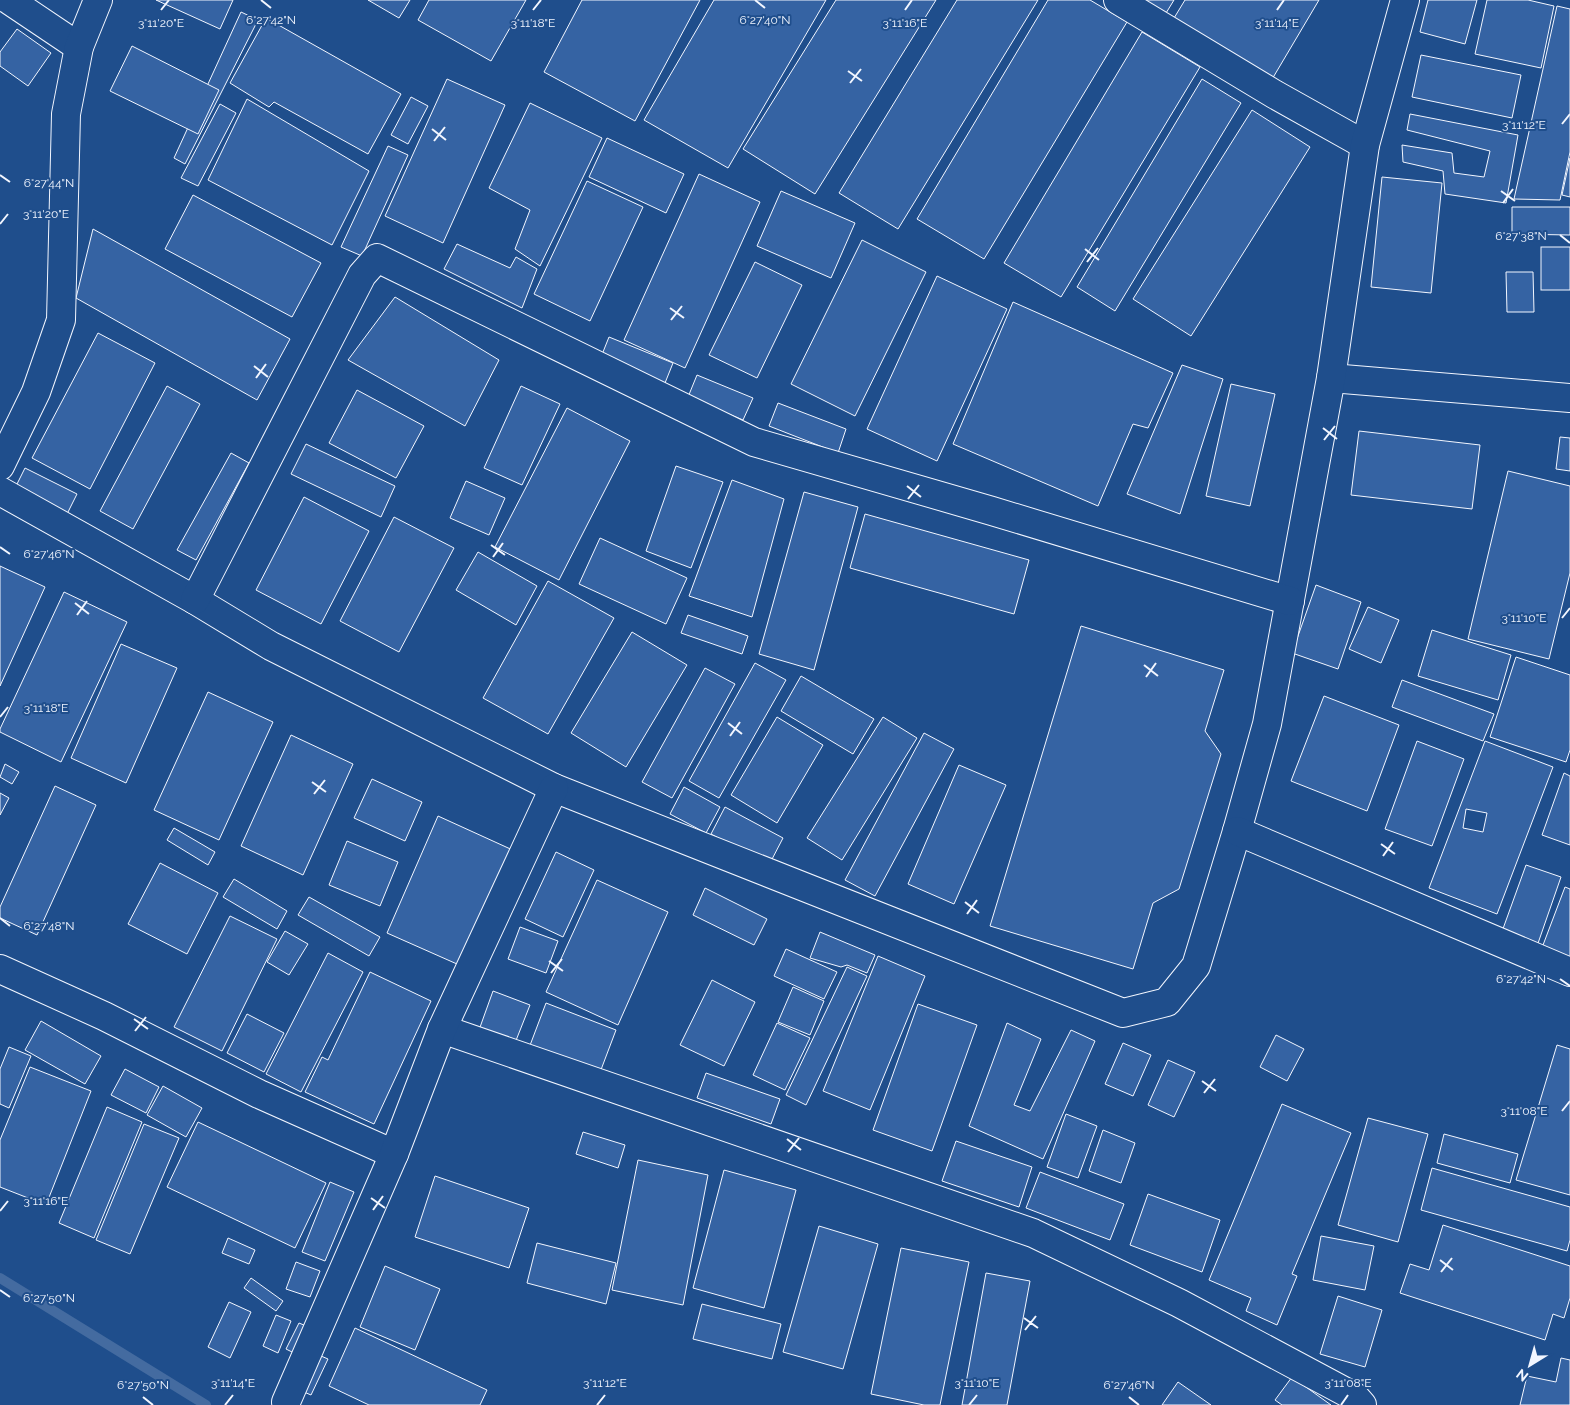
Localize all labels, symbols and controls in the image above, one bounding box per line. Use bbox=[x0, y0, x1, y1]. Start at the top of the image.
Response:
text: 6°27'42"N bbox=[246, 13, 296, 27]
text: 6°27'40"N bbox=[739, 13, 791, 27]
text: 3°11'20"E bbox=[138, 16, 184, 30]
text: 3°11'18"E bbox=[511, 16, 555, 30]
text: 3°11'16"E bbox=[883, 16, 927, 30]
text: 3°11'14"E bbox=[1255, 16, 1299, 30]
text: 3°11'12"E bbox=[1502, 118, 1546, 132]
text: 6°27'44"N bbox=[24, 176, 74, 190]
text: 3°11'20"E bbox=[23, 207, 69, 221]
text: 6°27'38"N bbox=[1495, 229, 1547, 243]
text: 6°27'46"N bbox=[23, 547, 75, 561]
text: 3°11'10"E bbox=[1502, 611, 1546, 625]
text: 3°11'18"E bbox=[24, 701, 68, 715]
text: 6°27'48"N bbox=[24, 919, 74, 933]
text: 6°27'42"N bbox=[1496, 972, 1546, 986]
text: 3°11'08"E bbox=[1501, 1104, 1547, 1118]
text: 3°11'16"E bbox=[24, 1194, 68, 1208]
text: 6°27'50"N bbox=[23, 1291, 75, 1305]
north arrow bbox=[1505, 1340, 1555, 1390]
text: N bbox=[1513, 1366, 1531, 1385]
text: 3°11'14"E bbox=[211, 1376, 255, 1390]
text: 3°11'12"E bbox=[583, 1376, 627, 1390]
text: 3°11'10"E bbox=[955, 1376, 999, 1390]
text: 3°11'08"E bbox=[1325, 1376, 1371, 1390]
text: 6°27'50"N bbox=[117, 1378, 169, 1392]
text: 6°27'46"N bbox=[1103, 1378, 1155, 1392]

